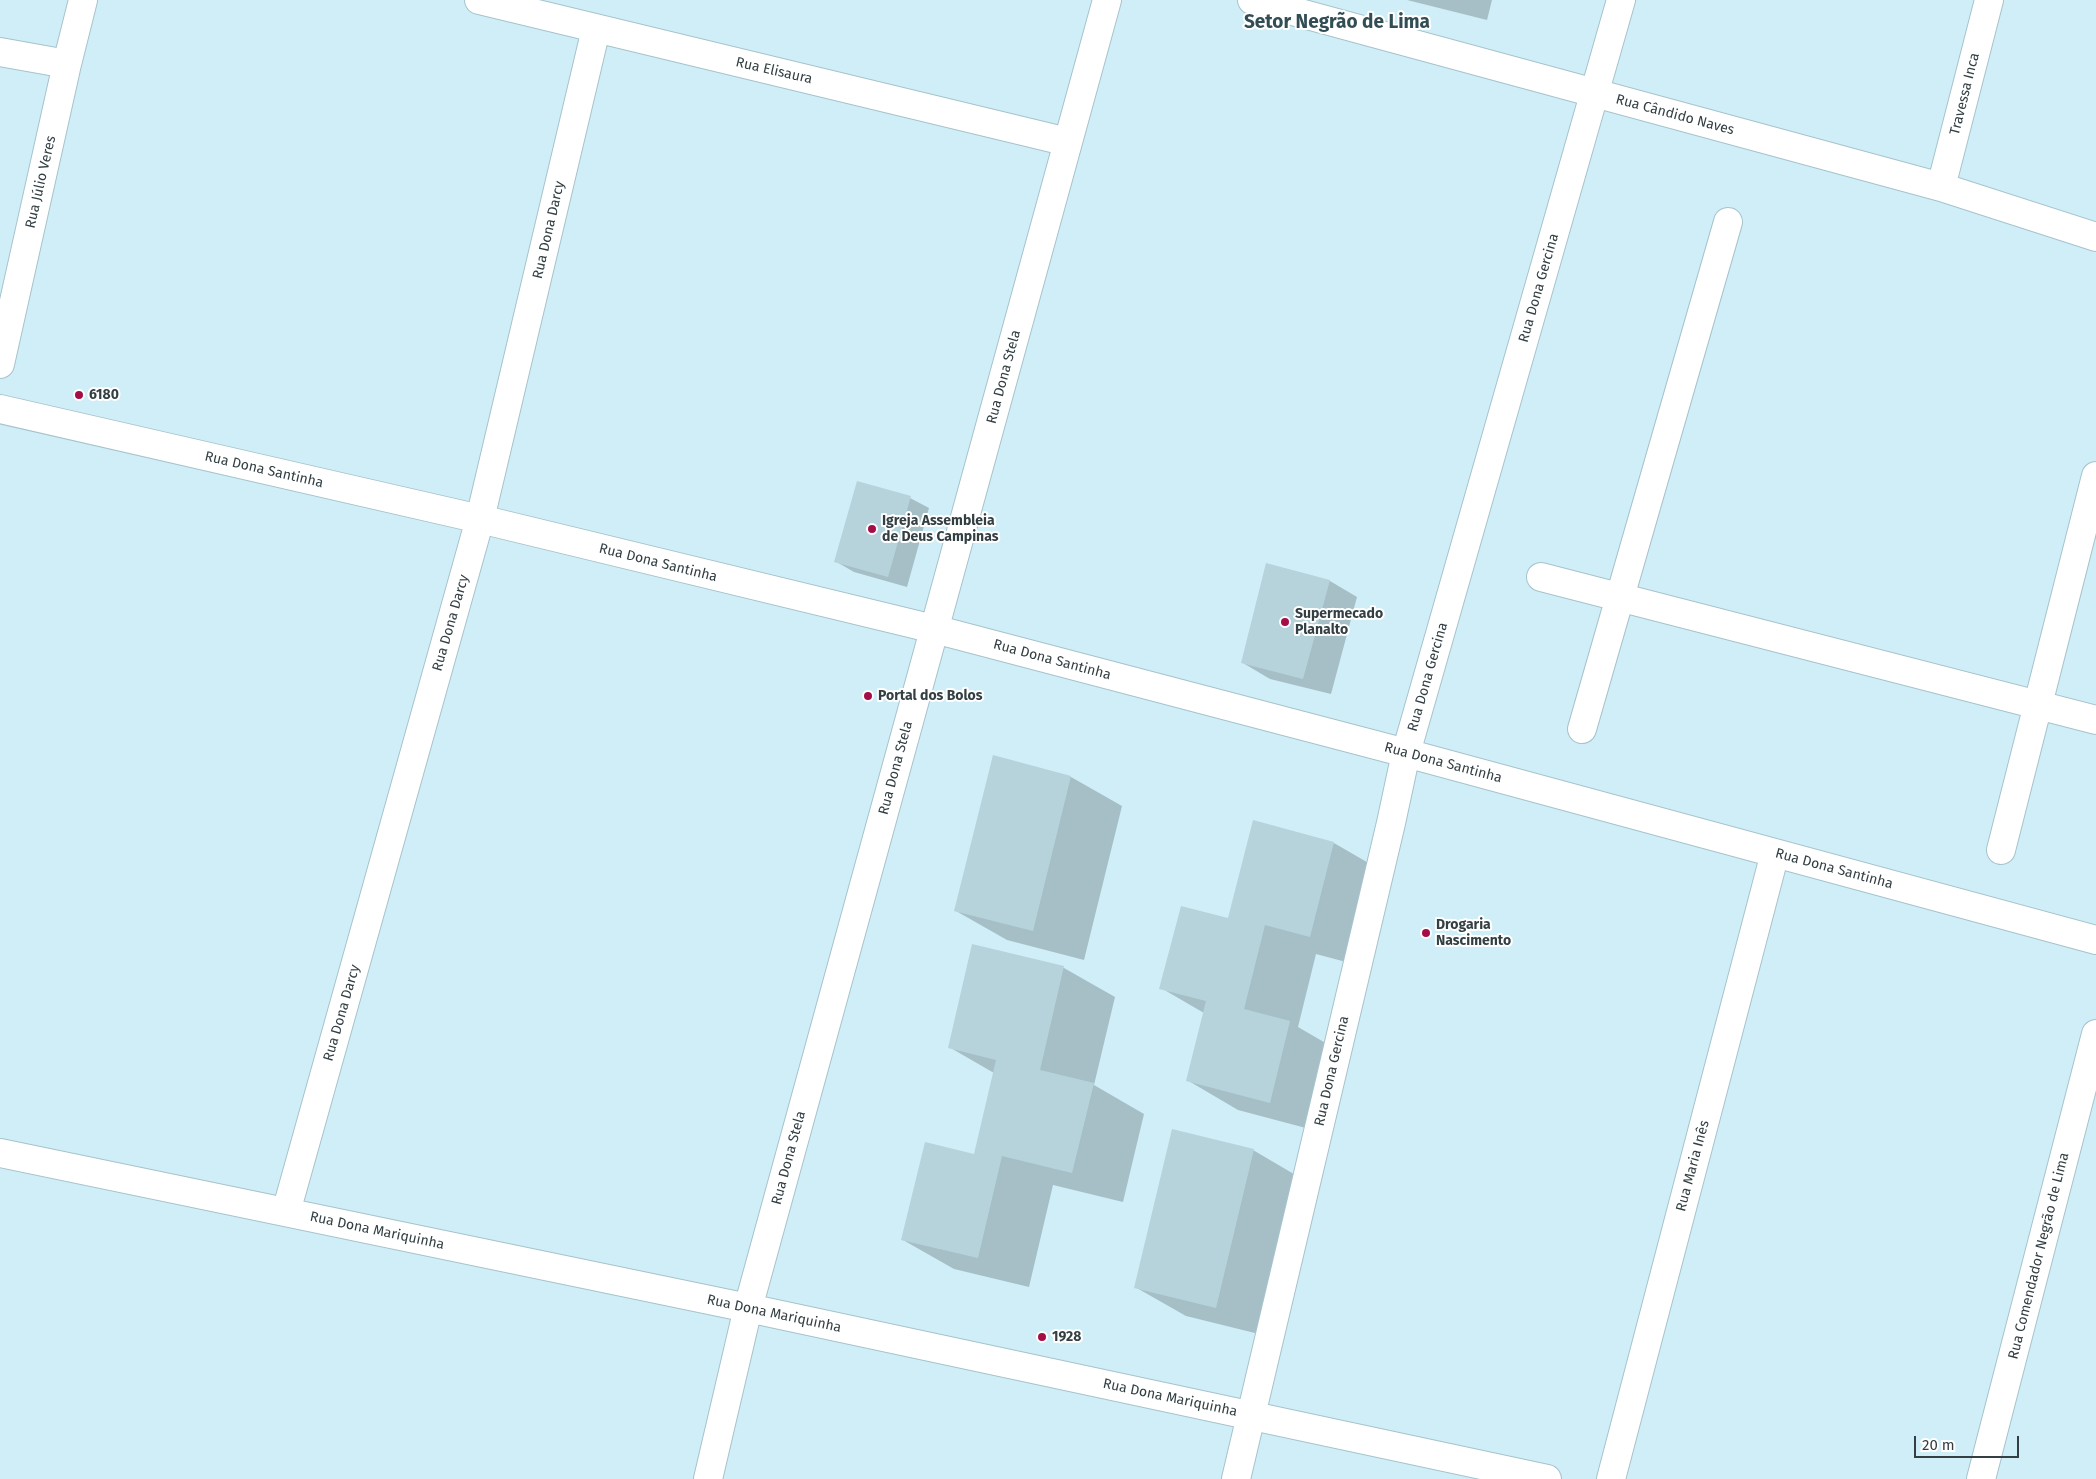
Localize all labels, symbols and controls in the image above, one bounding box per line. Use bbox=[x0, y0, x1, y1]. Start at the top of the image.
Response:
district label: Setor Negrão de Lima bbox=[1244, 12, 1430, 34]
street label: Travessa Inca bbox=[1947, 51, 1983, 137]
street label: Rua Elisaura bbox=[734, 54, 814, 88]
street label: Rua Cândido Naves bbox=[1614, 91, 1736, 139]
street label: Rua Júlio Veres bbox=[22, 134, 60, 230]
street label: Rua Dona Darcy bbox=[530, 180, 568, 280]
street label: Rua Dona Gercina bbox=[1515, 232, 1563, 344]
street label: Rua Dona Stela bbox=[983, 328, 1025, 426]
place label: 6180 bbox=[89, 387, 119, 403]
marker: 6180 bbox=[73, 389, 85, 401]
street label: Rua Dona Santinha bbox=[203, 448, 325, 492]
place label: Igreja Assembleia de Deus Campinas bbox=[882, 513, 998, 546]
marker: Igreja Assembleia de Deus Campinas bbox=[866, 523, 878, 535]
street label: Rua Dona Santinha bbox=[597, 540, 719, 586]
street label: Rua Dona Darcy bbox=[429, 573, 473, 673]
place label: Supermecado Planalto bbox=[1295, 606, 1383, 638]
marker: Supermecado Planalto bbox=[1279, 616, 1291, 628]
street label: Rua Dona Gercina bbox=[1404, 621, 1452, 733]
street label: Rua Dona Santinha bbox=[991, 636, 1113, 684]
place label: Portal dos Bolos bbox=[878, 688, 983, 704]
marker: Portal dos Bolos bbox=[862, 690, 874, 702]
street label: Rua Dona Stela bbox=[875, 719, 917, 817]
street label: Rua Dona Santinha bbox=[1382, 739, 1504, 787]
street label: Rua Dona Santinha bbox=[1773, 845, 1895, 893]
place label: Drogaria Nascimento bbox=[1436, 917, 1511, 950]
marker: Drogaria Nascimento bbox=[1420, 927, 1432, 939]
street label: Rua Dona Darcy bbox=[320, 963, 364, 1063]
street label: Rua Dona Gercina bbox=[1311, 1014, 1353, 1128]
street label: Rua Dona Stela bbox=[768, 1109, 810, 1207]
street label: Rua Maria Inês bbox=[1673, 1119, 1713, 1213]
street label: Rua Comendador Negrão de Lima bbox=[2005, 1151, 2073, 1361]
street label: Rua Dona Mariquinha bbox=[308, 1209, 446, 1253]
street label: Rua Dona Mariquinha bbox=[705, 1292, 843, 1336]
place label: 1928 bbox=[1052, 1329, 1081, 1345]
marker: 1928 bbox=[1036, 1331, 1048, 1343]
street label: Rua Dona Mariquinha bbox=[1101, 1376, 1239, 1420]
scale bar bbox=[1916, 1426, 2021, 1458]
text: 20 m bbox=[1922, 1436, 1955, 1454]

